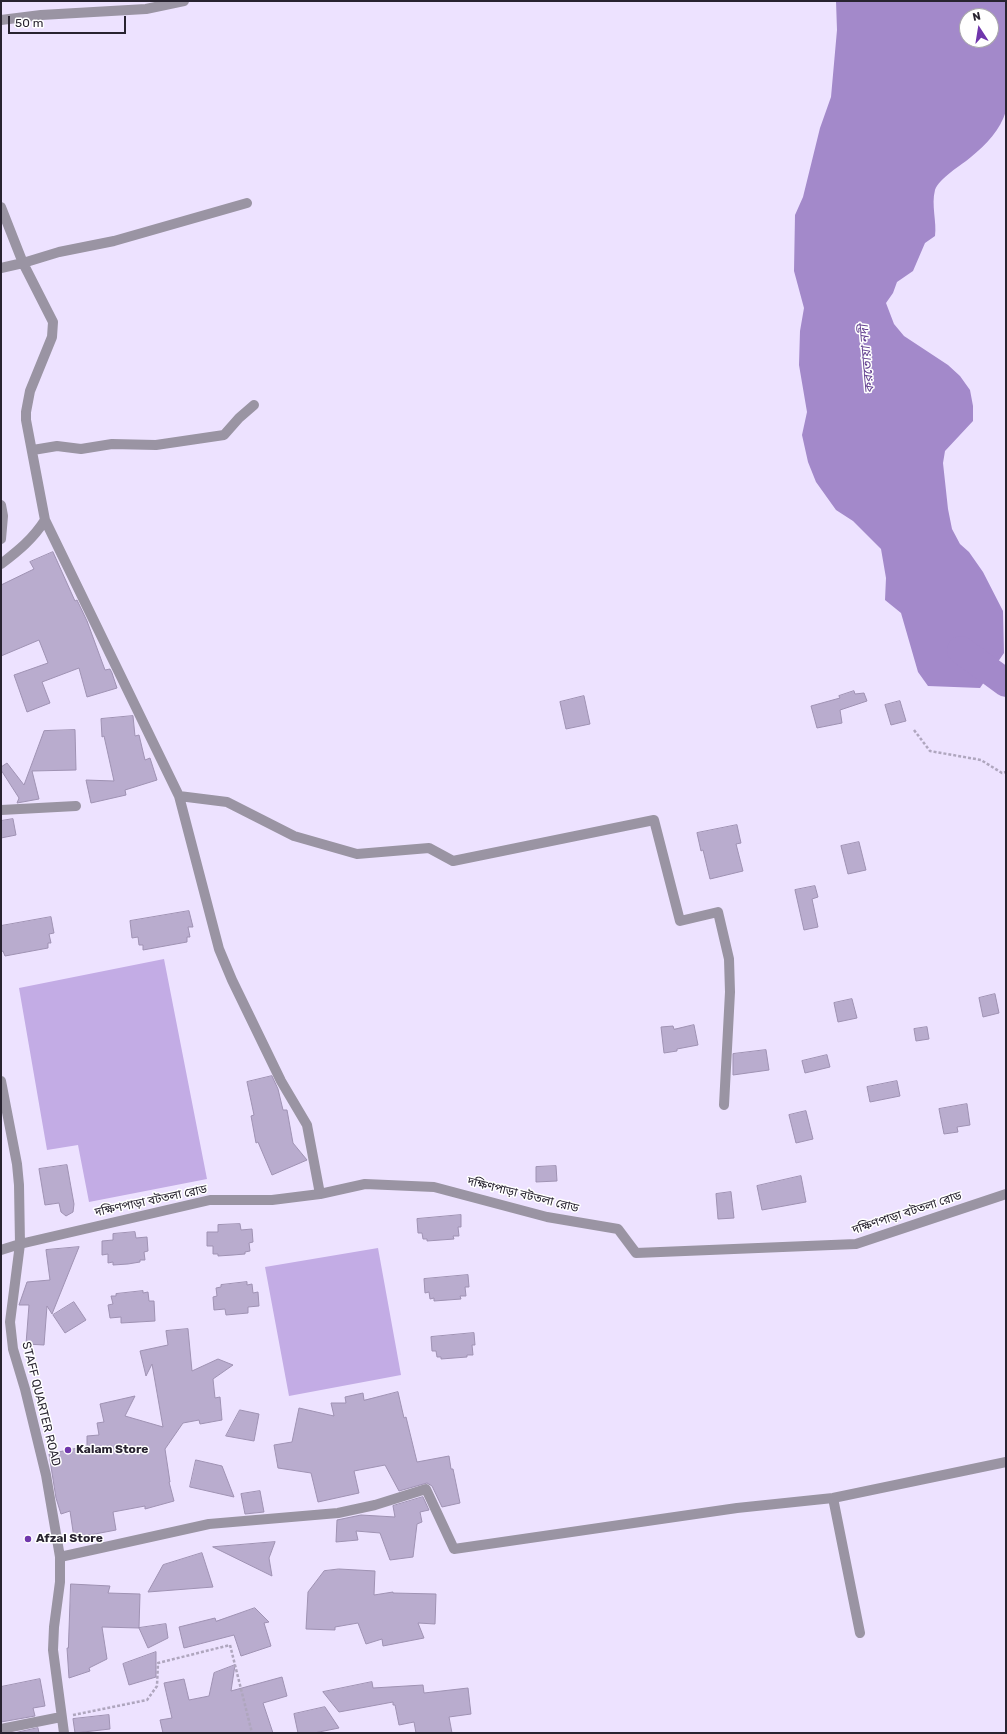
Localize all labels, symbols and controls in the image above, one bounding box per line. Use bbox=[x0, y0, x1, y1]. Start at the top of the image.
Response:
scale bar bbox=[10, 8, 128, 34]
north arrow bbox=[959, 8, 999, 48]
text: N bbox=[971, 10, 982, 24]
text: 50 m bbox=[15, 16, 43, 30]
water label: করতোয়া নদী bbox=[856, 324, 878, 394]
street label: দক্ষিণপাড়া বটতলা রোড bbox=[466, 1174, 580, 1216]
street label: দক্ষিণপাড়া বটতলা রোড bbox=[94, 1182, 208, 1220]
street label: দক্ষিণপাড়া বটতলা রোড bbox=[850, 1188, 964, 1238]
street label: STAFF QUARTER ROAD bbox=[19, 1340, 63, 1468]
place label: Kalam Store bbox=[76, 1443, 148, 1457]
marker: Kalam Store bbox=[63, 1445, 73, 1455]
place label: Afzal Store bbox=[36, 1532, 103, 1546]
marker: Afzal Store bbox=[23, 1534, 33, 1544]

